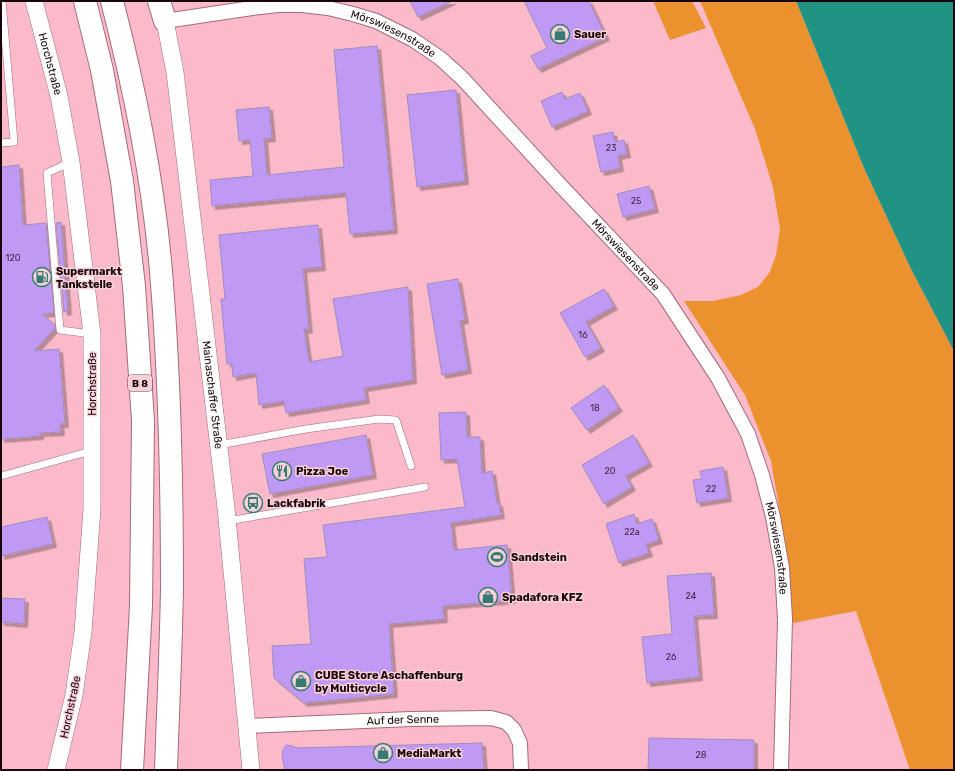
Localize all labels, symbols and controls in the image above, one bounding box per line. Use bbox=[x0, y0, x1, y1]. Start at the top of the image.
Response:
street label: Mörswiesenstraße bbox=[349, 8, 438, 60]
shop icon: Sauer bbox=[549, 23, 571, 45]
place label: Sauer bbox=[574, 28, 606, 41]
street label: Horchstraße bbox=[36, 31, 64, 96]
house number: 23 bbox=[606, 143, 616, 153]
house number: 25 bbox=[631, 196, 641, 206]
street label: Mörswiesenstraße bbox=[589, 217, 662, 294]
house number: 120 bbox=[6, 253, 21, 263]
place label: Supermarkt Tankstelle bbox=[56, 265, 122, 291]
fuel station icon: Supermarkt Tankstelle bbox=[31, 266, 53, 288]
house number: 16 bbox=[578, 330, 588, 340]
street label: Mainaschaffer Straße bbox=[199, 340, 225, 450]
street label: Horchstraße bbox=[86, 352, 99, 416]
road number: B 8 bbox=[128, 375, 152, 391]
house number: 18 bbox=[590, 403, 600, 413]
restaurant icon: Pizza Joe bbox=[271, 460, 293, 482]
place label: Pizza Joe bbox=[296, 465, 349, 478]
house number: 20 bbox=[605, 466, 616, 476]
house number: 22 bbox=[706, 484, 716, 494]
bus stop icon: Lackfabrik bbox=[242, 492, 264, 514]
place label: Lackfabrik bbox=[267, 497, 326, 510]
street label: Mörswiesenstraße bbox=[762, 501, 790, 595]
house number: 22a bbox=[624, 527, 640, 537]
sports icon: Sandstein bbox=[486, 546, 508, 568]
place label: Sandstein bbox=[511, 551, 567, 564]
shop icon: Spadafora KFZ bbox=[477, 586, 499, 608]
place label: Spadafora KFZ bbox=[502, 591, 583, 604]
house number: 24 bbox=[686, 591, 697, 601]
house number: 26 bbox=[666, 652, 677, 662]
place label: CUBE Store Aschaffenburg by Multicycle bbox=[315, 669, 463, 695]
shop icon: CUBE Store Aschaffenburg by Multicycle bbox=[290, 670, 312, 692]
street label: Horchstraße bbox=[58, 675, 83, 740]
street label: Auf der Senne bbox=[366, 713, 439, 728]
shop icon: MediaMarkt bbox=[372, 742, 394, 764]
place label: MediaMarkt bbox=[397, 747, 461, 760]
house number: 28 bbox=[695, 750, 707, 760]

